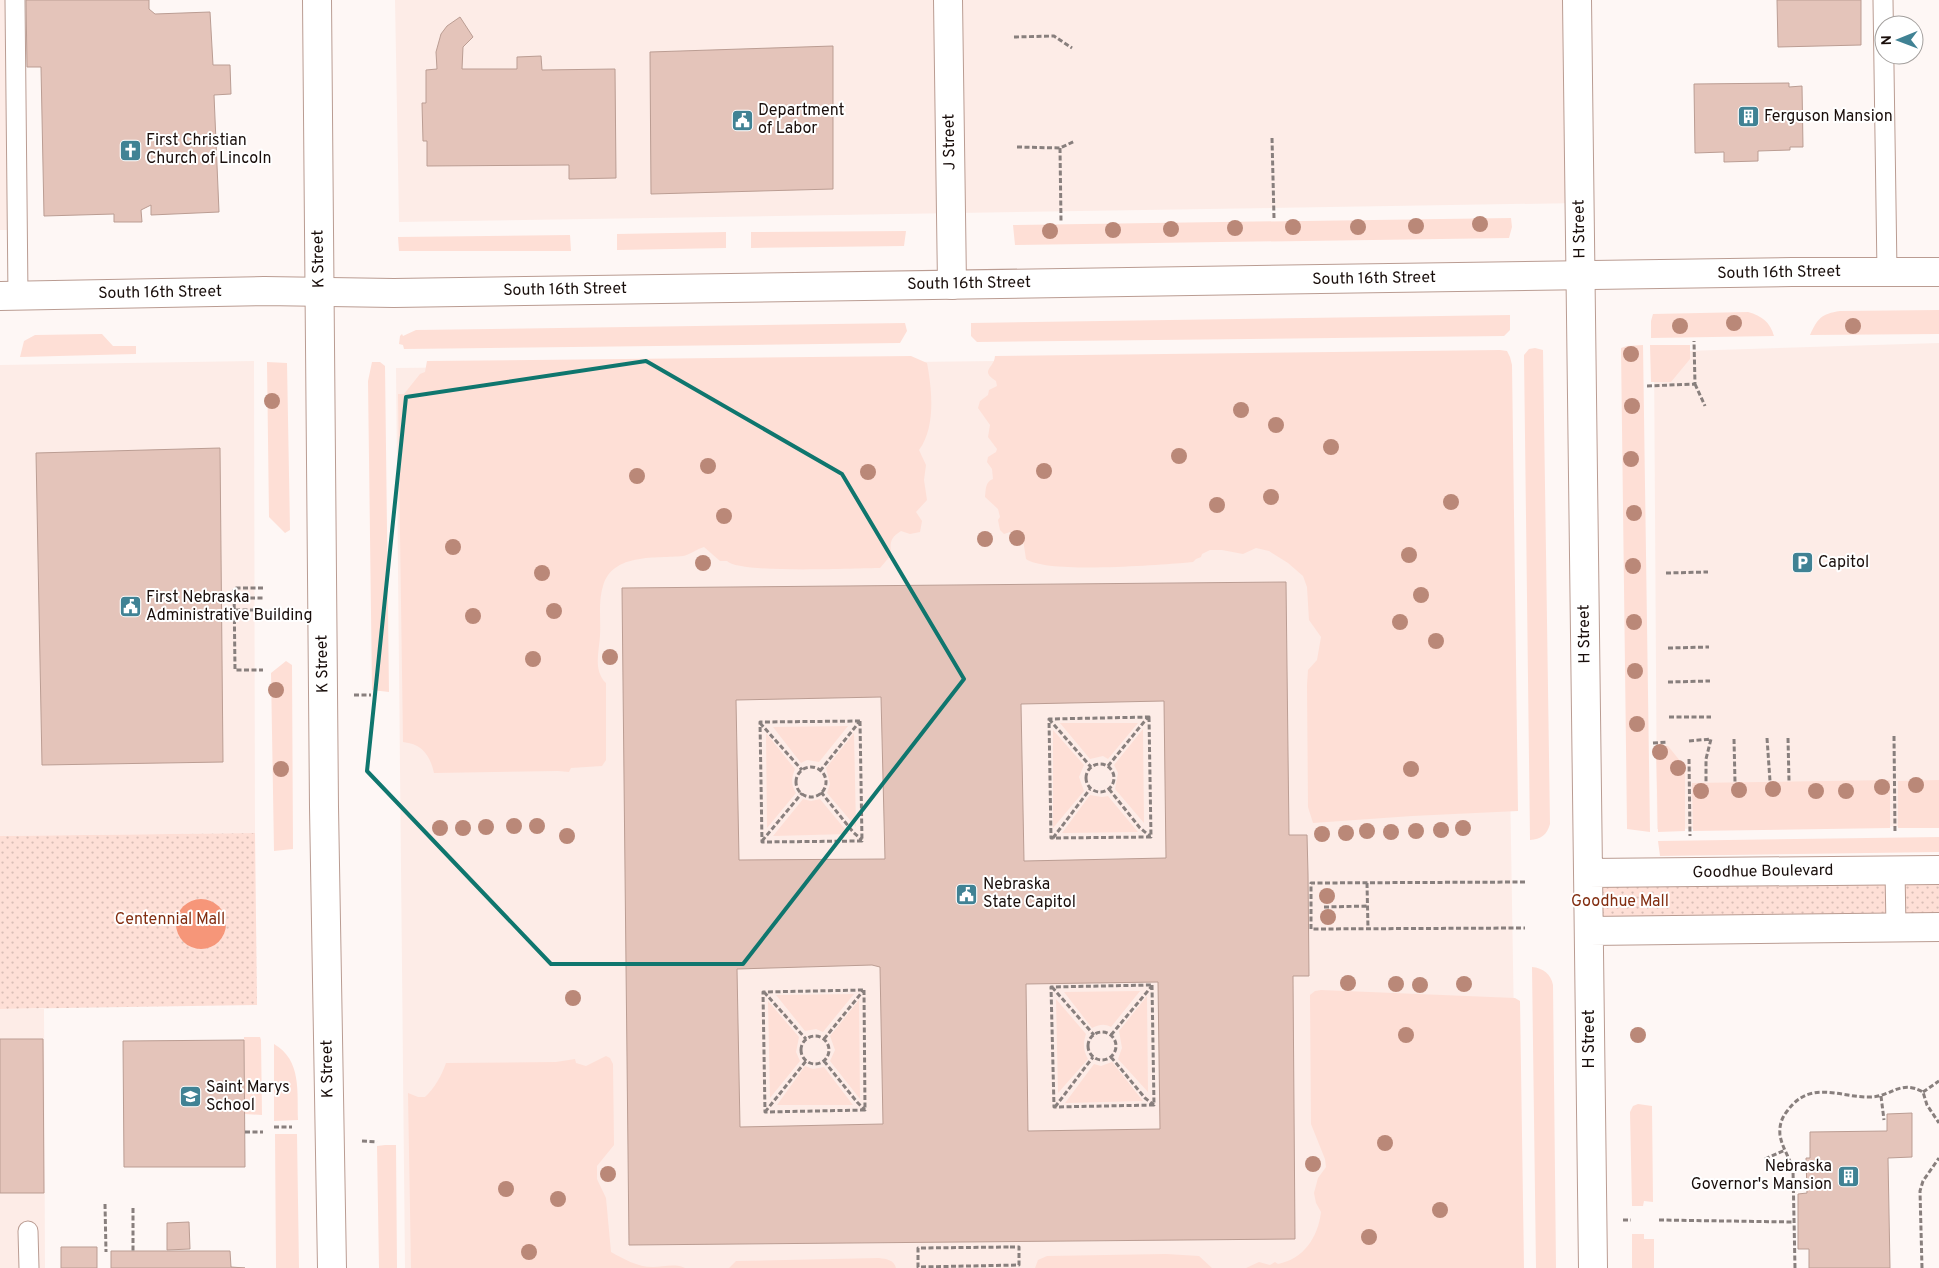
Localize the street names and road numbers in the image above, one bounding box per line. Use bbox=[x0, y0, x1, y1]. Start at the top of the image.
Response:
street label: J Street bbox=[940, 114, 960, 170]
street label: H Street bbox=[1569, 199, 1591, 259]
street label: K Street bbox=[308, 230, 330, 288]
street label: South 16th Street bbox=[1717, 262, 1841, 284]
street label: South 16th Street bbox=[1312, 268, 1436, 290]
street label: South 16th Street bbox=[907, 273, 1031, 295]
street label: South 16th Street bbox=[503, 279, 627, 301]
street label: South 16th Street bbox=[98, 282, 222, 304]
street label: H Street bbox=[1574, 604, 1596, 664]
street label: K Street bbox=[312, 635, 334, 693]
street label: Goodhue Boulevard bbox=[1692, 861, 1834, 883]
street label: H Street bbox=[1580, 1009, 1600, 1069]
street label: K Street bbox=[317, 1040, 339, 1098]

